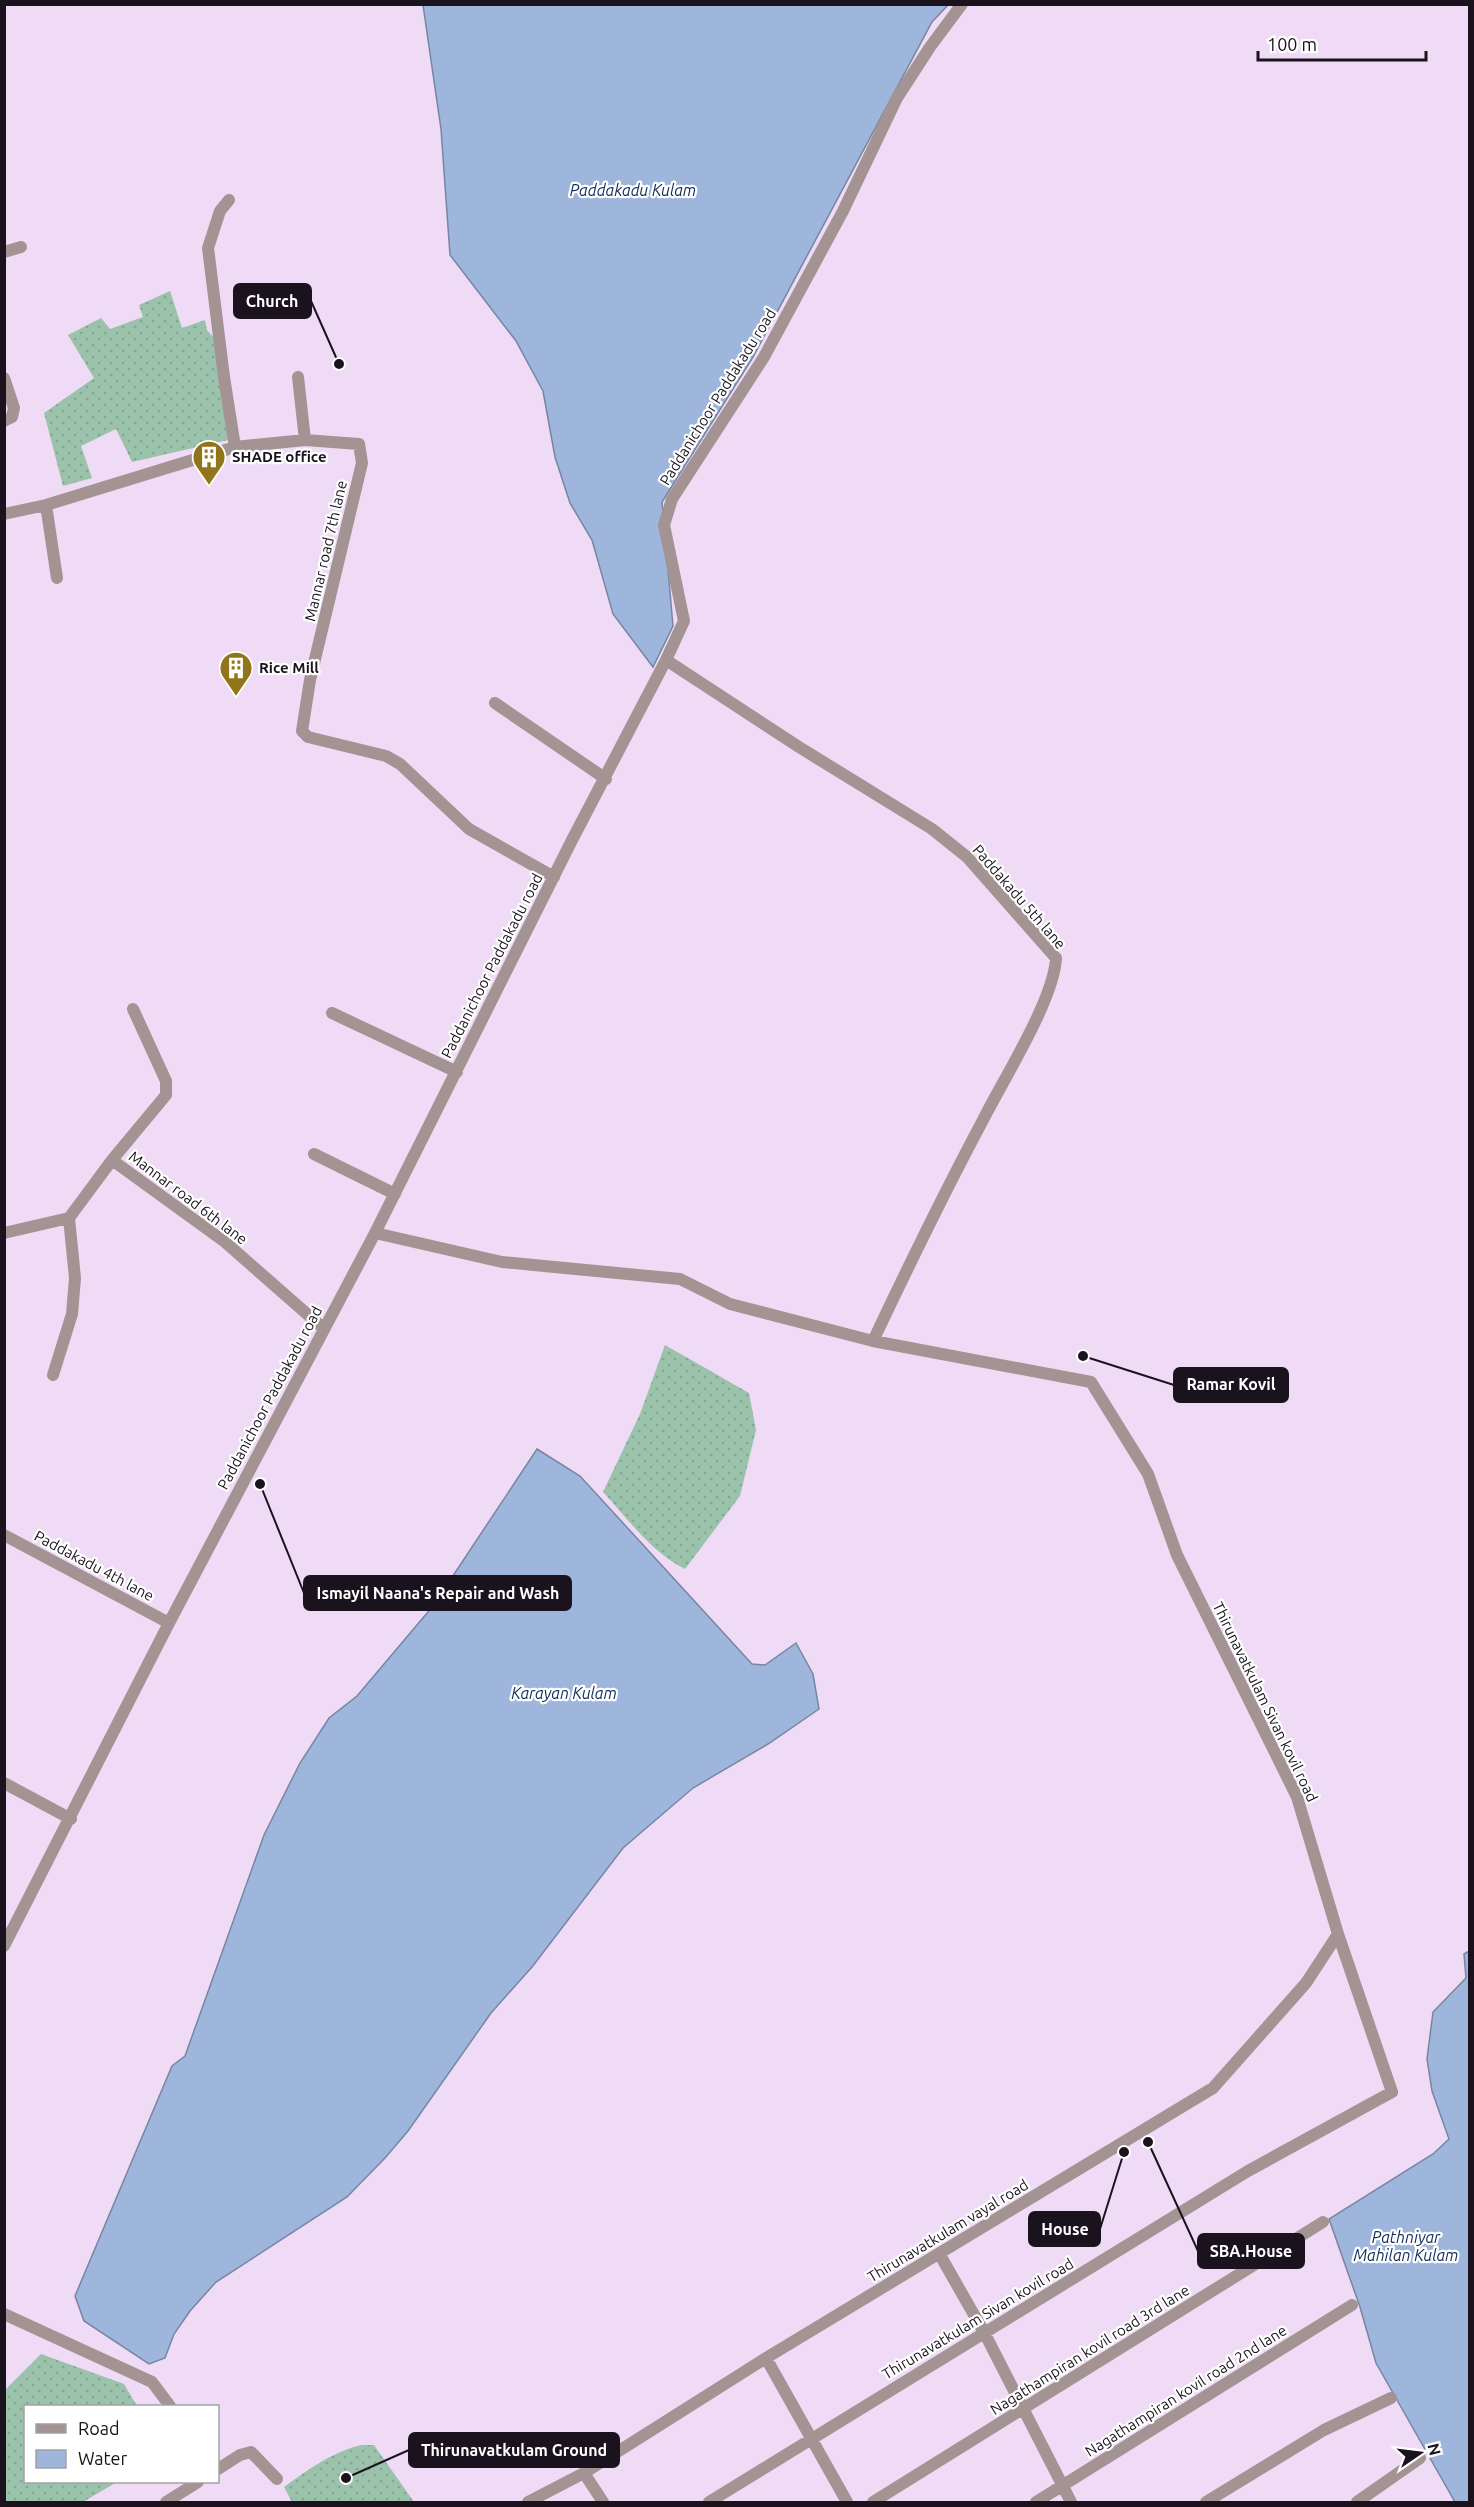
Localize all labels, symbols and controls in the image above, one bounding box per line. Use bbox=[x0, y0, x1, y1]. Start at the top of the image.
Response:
scale bar bbox=[1258, 24, 1426, 62]
text: 100 m bbox=[1267, 34, 1317, 54]
water label: Paddakadu Kulam bbox=[570, 181, 696, 199]
callout: Church bbox=[234, 284, 311, 318]
text: Church bbox=[246, 292, 298, 310]
street label: Paddanichoor Paddakadu road bbox=[656, 305, 779, 488]
building icon: SHADE office bbox=[191, 439, 227, 486]
place label: SHADE office bbox=[232, 448, 327, 465]
street label: Mannar road 7th lane bbox=[301, 479, 350, 623]
building icon: Rice Mill bbox=[218, 650, 254, 697]
place label: Rice Mill bbox=[259, 659, 319, 676]
street label: Paddakadu 5th lane bbox=[969, 841, 1069, 952]
street label: Paddanichoor Paddakadu road bbox=[437, 871, 546, 1061]
street label: Mannar road 6th lane bbox=[126, 1147, 251, 1248]
street label: Paddanichoor Paddakadu road bbox=[214, 1303, 325, 1492]
callout: Ramar Kovil bbox=[1174, 1368, 1288, 1402]
text: Ramar Kovil bbox=[1186, 1375, 1276, 1393]
street label: Paddakadu 4th lane bbox=[32, 1527, 157, 1604]
callout: Ismayil Naana's Repair and Wash bbox=[304, 1576, 571, 1610]
text: Ismayil Naana's Repair and Wash bbox=[317, 1584, 559, 1602]
street label: Thirunavatkulam Sivan kovil road bbox=[1210, 1599, 1321, 1804]
water label: Karayan Kulam bbox=[511, 1684, 617, 1702]
street label: Thirunavatkulam vayal road bbox=[864, 2176, 1031, 2285]
callout: House bbox=[1029, 2212, 1100, 2246]
text: House bbox=[1041, 2220, 1089, 2238]
water label: Pathniyar Mahilan Kulam bbox=[1354, 2228, 1458, 2264]
callout: SBA.House bbox=[1198, 2234, 1304, 2268]
text: SBA.House bbox=[1210, 2242, 1292, 2260]
street label: Thirunavatkulam Sivan kovil road bbox=[879, 2255, 1076, 2382]
street label: Nagathampiran kovil road 3rd lane bbox=[987, 2281, 1192, 2418]
street label: Nagathampiran kovil road 2nd lane bbox=[1082, 2321, 1290, 2460]
legend bbox=[24, 2405, 219, 2483]
text: Road bbox=[78, 2418, 120, 2438]
north arrow bbox=[1390, 2423, 1450, 2483]
callout: Thirunavatkulam Ground bbox=[409, 2433, 619, 2467]
text: Thirunavatkulam Ground bbox=[421, 2441, 607, 2459]
text: N bbox=[1424, 2441, 1445, 2457]
text: Water bbox=[78, 2448, 128, 2468]

